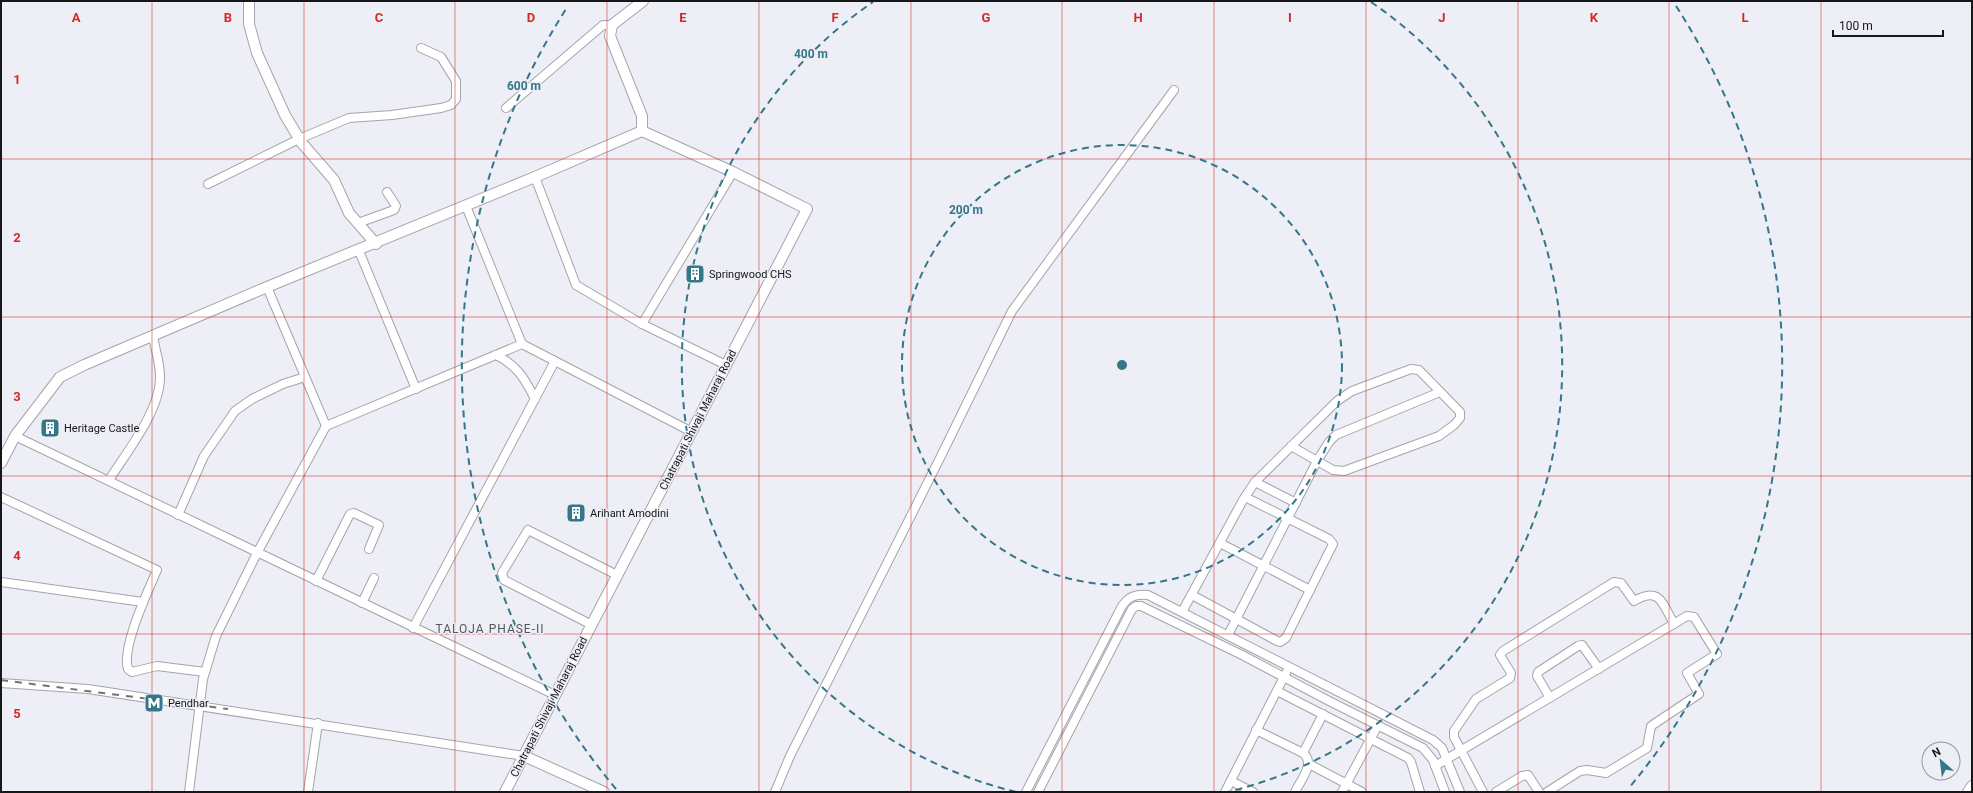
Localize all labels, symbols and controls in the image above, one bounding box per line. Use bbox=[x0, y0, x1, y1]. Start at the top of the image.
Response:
text: A bbox=[72, 10, 81, 25]
text: B bbox=[224, 10, 232, 25]
text: C bbox=[375, 10, 384, 25]
text: D bbox=[527, 10, 535, 25]
text: E bbox=[679, 10, 687, 25]
text: F bbox=[831, 10, 839, 25]
text: G bbox=[982, 10, 991, 25]
text: H bbox=[1133, 10, 1143, 25]
text: I bbox=[1288, 10, 1292, 25]
text: J bbox=[1438, 10, 1446, 25]
text: K bbox=[1590, 10, 1599, 25]
text: L bbox=[1741, 10, 1749, 25]
scale bar bbox=[1833, 12, 1943, 38]
text: 100 m bbox=[1839, 19, 1873, 33]
text: 400 m bbox=[794, 47, 828, 61]
text: 1 bbox=[13, 72, 21, 87]
text: 600 m bbox=[507, 79, 541, 93]
text: 200 m bbox=[949, 203, 983, 217]
text: 2 bbox=[13, 230, 21, 245]
building icon: Springwood CHS bbox=[684, 263, 706, 285]
place label: Springwood CHS bbox=[709, 268, 792, 281]
street label: Chatrapati Shivaji Maharaj Road bbox=[657, 348, 739, 492]
centre of rings bbox=[1115, 358, 1129, 372]
text: 3 bbox=[13, 389, 21, 404]
building icon: Heritage Castle bbox=[39, 417, 61, 439]
place label: Heritage Castle bbox=[64, 422, 139, 435]
building icon: Arihant Amodini bbox=[565, 502, 587, 524]
place label: Arihant Amodini bbox=[590, 507, 669, 520]
text: 4 bbox=[13, 548, 21, 563]
district label: TALOJA PHASE-II bbox=[435, 622, 545, 636]
street label: Chatrapati Shivaji Maharaj Road bbox=[508, 635, 590, 779]
metro station icon: Pendhar bbox=[143, 692, 165, 714]
place label: Pendhar bbox=[168, 697, 209, 710]
text: 5 bbox=[13, 706, 21, 721]
north arrow bbox=[1921, 741, 1961, 781]
text: N bbox=[1930, 745, 1943, 760]

